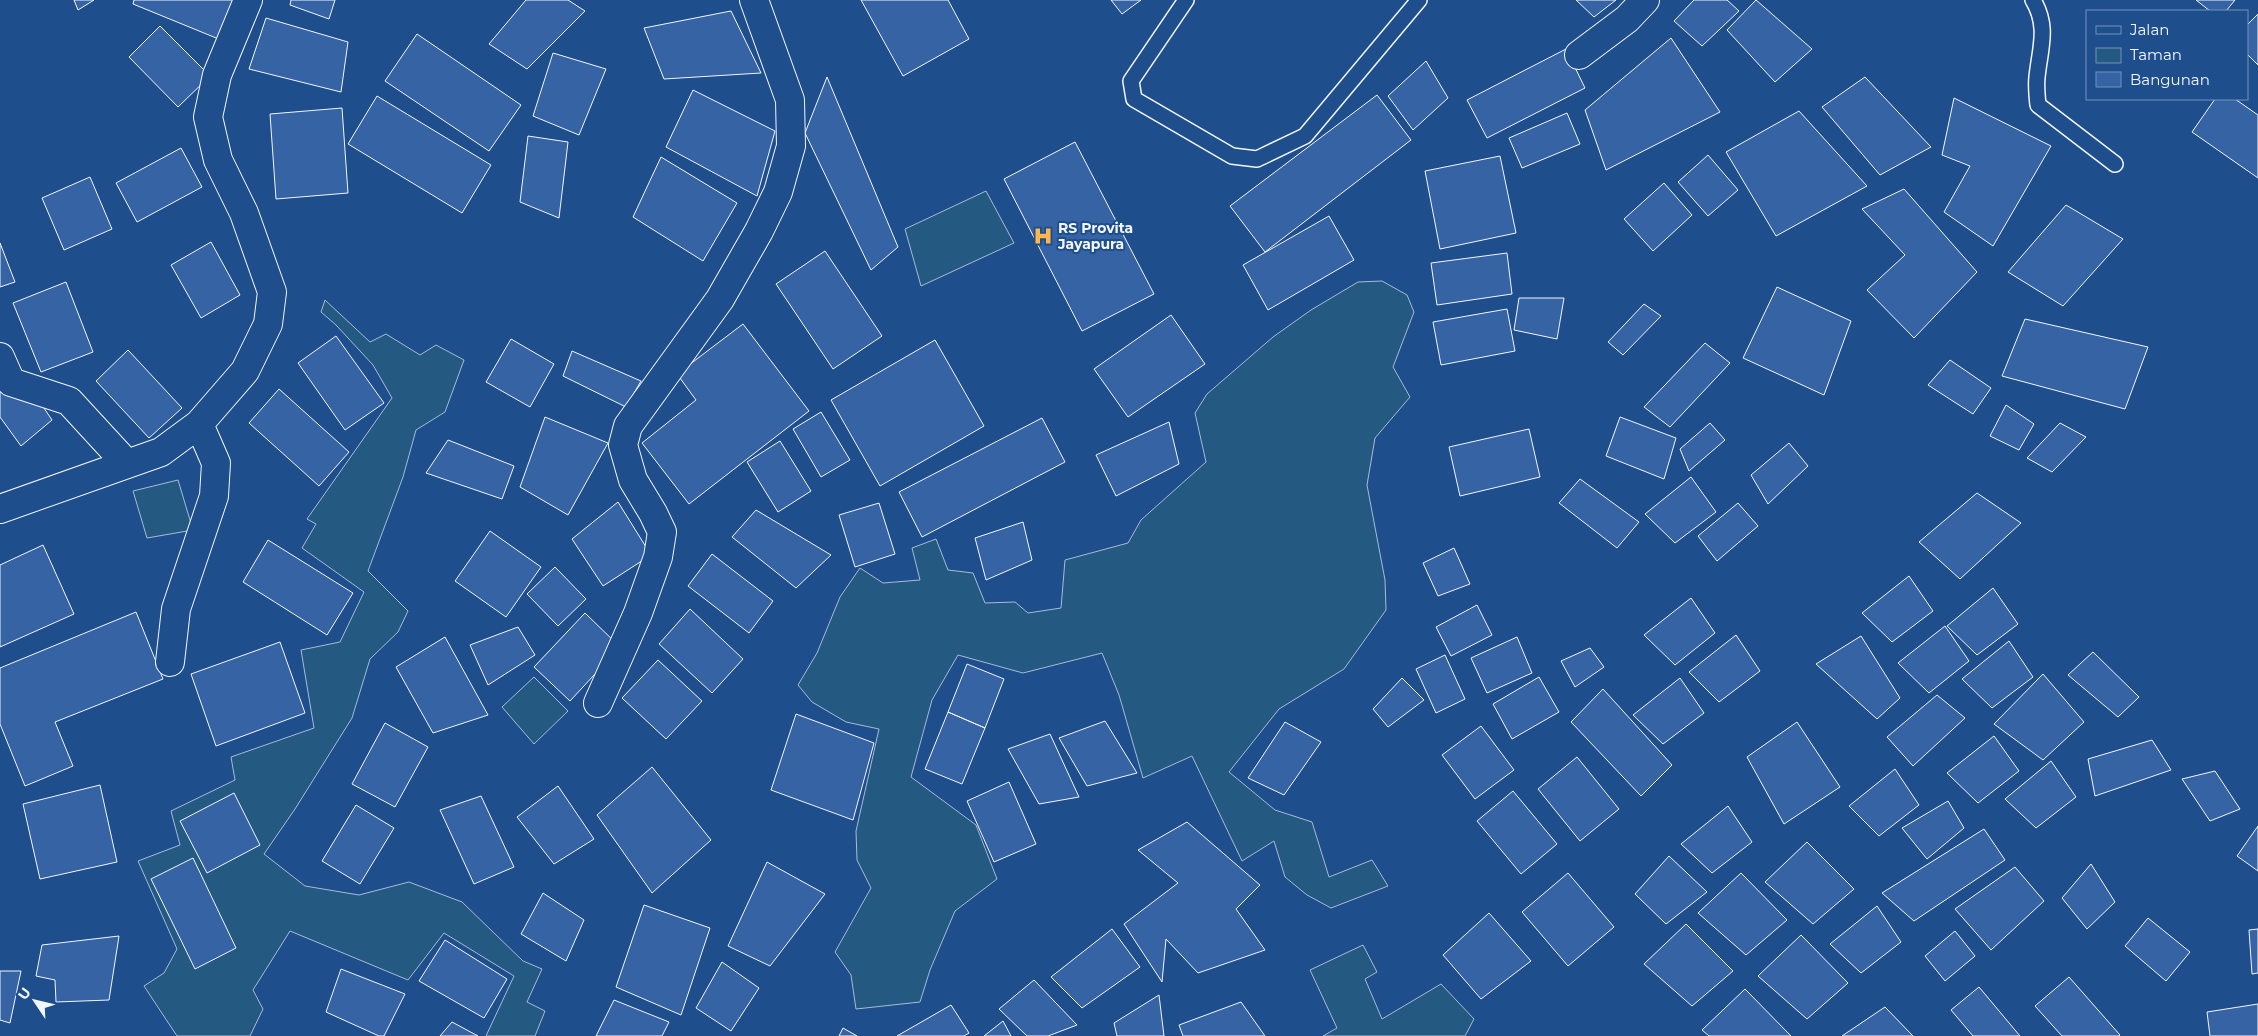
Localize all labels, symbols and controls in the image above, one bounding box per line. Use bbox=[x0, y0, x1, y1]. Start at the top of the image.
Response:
legend bbox=[2086, 10, 2248, 100]
text: Jalan bbox=[2129, 20, 2169, 39]
text: Taman bbox=[2130, 45, 2182, 64]
text: Bangunan bbox=[2130, 70, 2210, 89]
place label: RS Provita Jayapura bbox=[1057, 219, 1133, 253]
hospital icon: RS Provita Jayapura bbox=[1032, 225, 1054, 247]
north arrow bbox=[10, 976, 60, 1026]
text: U bbox=[14, 984, 35, 1003]

